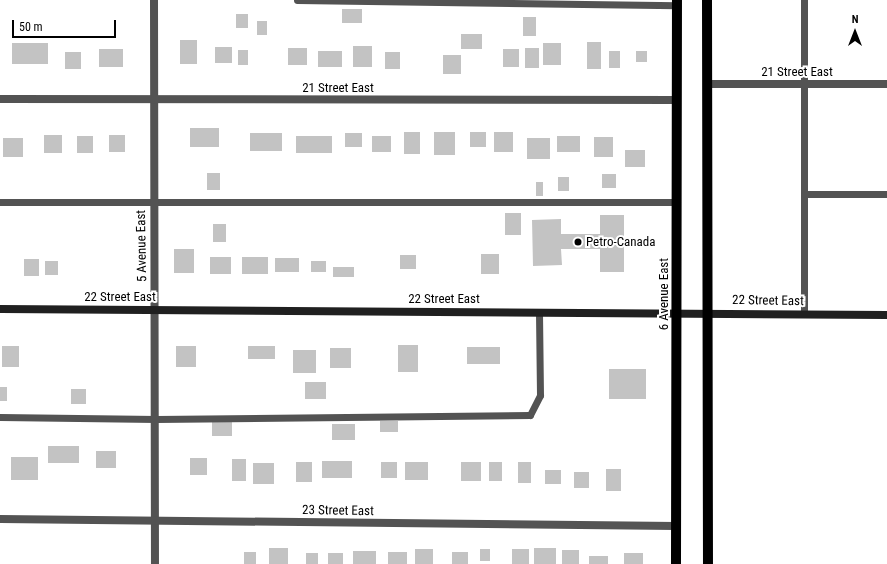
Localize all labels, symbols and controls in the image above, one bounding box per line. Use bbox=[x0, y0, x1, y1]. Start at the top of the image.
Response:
scale bar bbox=[14, 12, 118, 38]
north arrow bbox=[835, 12, 875, 52]
text: N bbox=[852, 13, 858, 26]
text: 50 m bbox=[19, 20, 43, 34]
street label: 21 Street East bbox=[761, 64, 833, 80]
street label: 21 Street East bbox=[302, 80, 374, 96]
street label: 5 Avenue East bbox=[134, 210, 150, 282]
place label: Petro-Canada bbox=[586, 234, 655, 250]
marker: Petro-Canada bbox=[573, 237, 583, 247]
street label: 6 Avenue East bbox=[656, 258, 672, 330]
street label: 22 Street East bbox=[84, 289, 156, 305]
street label: 22 Street East bbox=[408, 291, 480, 307]
street label: 22 Street East bbox=[732, 293, 804, 309]
street label: 23 Street East bbox=[302, 503, 374, 519]

